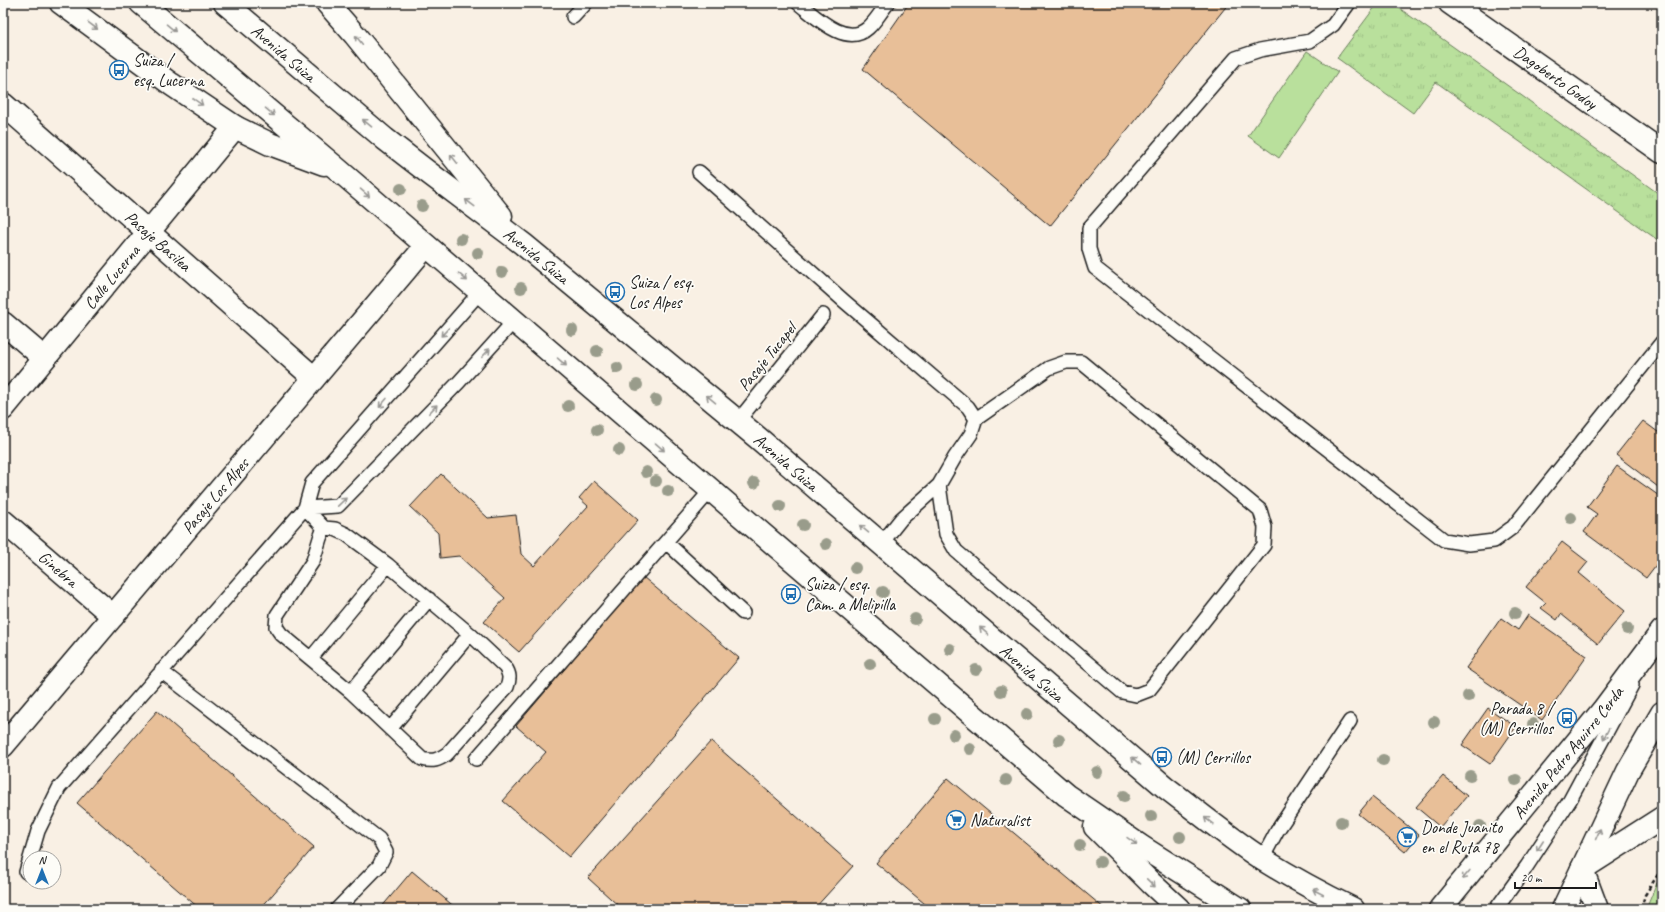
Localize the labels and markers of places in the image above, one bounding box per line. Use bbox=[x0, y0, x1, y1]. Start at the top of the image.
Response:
place label: Suiza / esq. Lucerna bbox=[133, 50, 205, 91]
bus stop icon: Suiza / esq. Lucerna bbox=[108, 59, 130, 81]
place label: Suiza / esq. Los Alpes bbox=[629, 272, 694, 313]
bus stop icon: Suiza / esq. Los Alpes bbox=[604, 281, 626, 303]
place label: Suiza / esq. Cam. a Melipilla bbox=[805, 574, 896, 615]
bus stop icon: Suiza / esq. Cam. a Melipilla bbox=[780, 583, 802, 605]
place label: Parada 8 / (M) Cerrillos bbox=[1479, 698, 1556, 739]
bus stop icon: Parada 8 / (M) Cerrillos bbox=[1556, 707, 1578, 729]
bus stop icon: (M) Cerrillos bbox=[1151, 746, 1173, 768]
place label: (M) Cerrillos bbox=[1176, 747, 1251, 768]
supermarket icon: Naturalist bbox=[945, 809, 967, 831]
place label: Naturalist bbox=[970, 810, 1032, 831]
place label: Donde Juanito en el Ruta 78 bbox=[1421, 817, 1503, 858]
supermarket icon: Donde Juanito en el Ruta 78 bbox=[1396, 826, 1418, 848]

